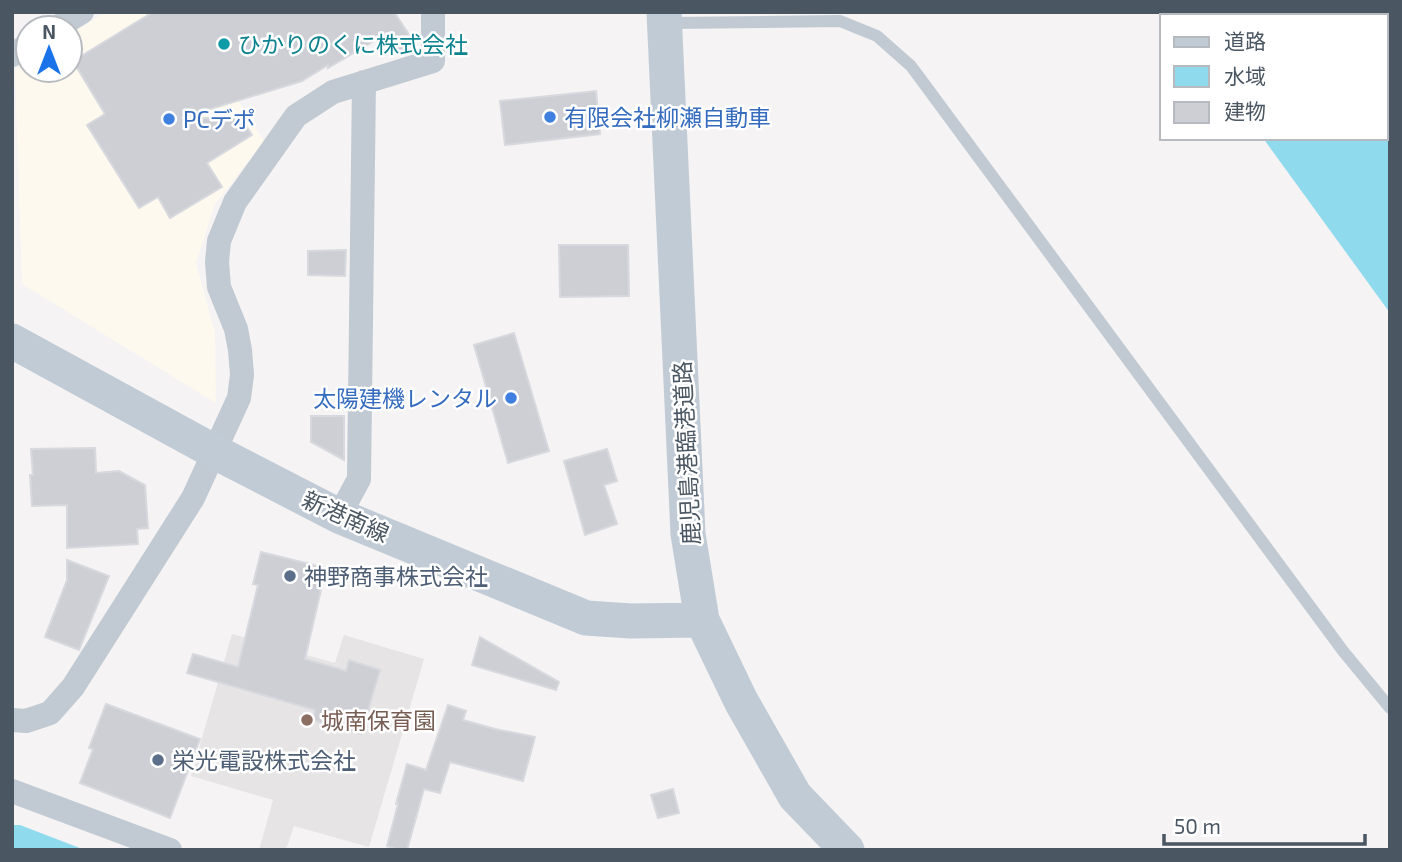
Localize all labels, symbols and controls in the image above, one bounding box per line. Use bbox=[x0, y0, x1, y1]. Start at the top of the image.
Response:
north arrow bbox=[14, 14, 84, 84]
legend bbox=[1160, 14, 1388, 140]
text: N bbox=[42, 20, 56, 43]
text: 道路 bbox=[1224, 28, 1266, 53]
place label: ひかりのくに株式会社 bbox=[238, 30, 468, 58]
marker: ひかりのくに株式会社 bbox=[216, 36, 232, 52]
text: 水域 bbox=[1224, 63, 1266, 88]
text: 建物 bbox=[1224, 98, 1266, 123]
place label: 有限会社柳瀬自動車 bbox=[564, 103, 771, 131]
place label: PCデポ bbox=[183, 105, 256, 133]
marker: 有限会社柳瀬自動車 bbox=[542, 109, 558, 125]
marker: PCデポ bbox=[161, 111, 177, 127]
street label: 鹿児島港臨港道路 bbox=[667, 360, 705, 546]
place label: 太陽建機レンタル bbox=[313, 384, 497, 412]
marker: 太陽建機レンタル bbox=[503, 390, 519, 406]
street label: 新港南線 bbox=[298, 485, 394, 547]
place label: 神野商事株式会社 bbox=[304, 562, 488, 590]
marker: 神野商事株式会社 bbox=[282, 568, 298, 584]
place label: 城南保育園 bbox=[321, 706, 436, 734]
marker: 城南保育園 bbox=[299, 712, 315, 728]
place label: 栄光電設株式会社 bbox=[172, 746, 356, 774]
marker: 栄光電設株式会社 bbox=[150, 752, 166, 768]
scale bar bbox=[1164, 802, 1365, 846]
text: 50 m bbox=[1174, 813, 1221, 838]

